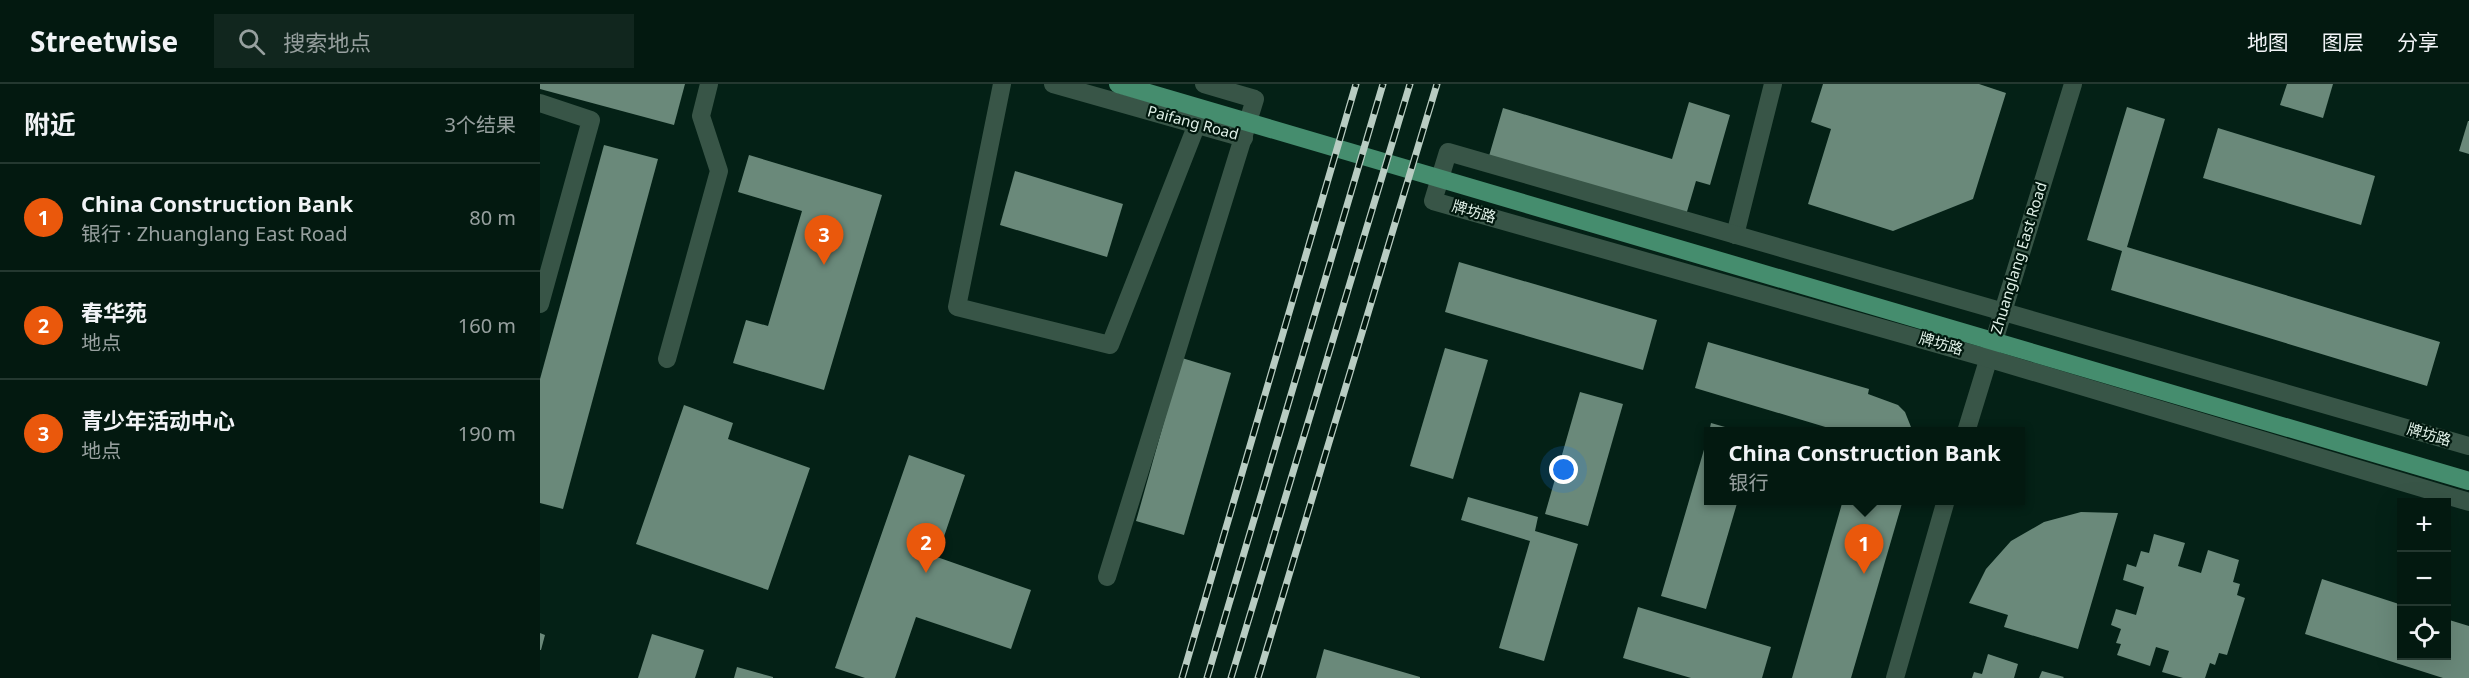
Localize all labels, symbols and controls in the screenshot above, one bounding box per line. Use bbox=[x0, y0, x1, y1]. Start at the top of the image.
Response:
search box bbox=[214, 14, 634, 68]
text: Streetwise bbox=[30, 22, 178, 60]
icon: search bbox=[235, 25, 268, 58]
text: 搜索地点 bbox=[283, 27, 371, 57]
text: 地图 bbox=[2247, 28, 2289, 56]
text: 图层 bbox=[2322, 28, 2364, 56]
text: 分享 bbox=[2397, 28, 2439, 56]
street label: Paifang Road bbox=[1146, 100, 1241, 144]
text: 附近 bbox=[24, 106, 76, 142]
text: 3个结果 bbox=[445, 111, 516, 138]
street label: Zhuanglang East Road bbox=[1985, 179, 2051, 336]
text: China Construction Bank bbox=[81, 188, 353, 218]
street label: 牌坊路 bbox=[1450, 195, 1499, 227]
text: 1 bbox=[38, 204, 49, 231]
text: 80 m bbox=[469, 204, 516, 231]
pin: 3 bbox=[804, 216, 844, 265]
text: 银行 · Zhuanglang East Road bbox=[81, 220, 347, 247]
text: 春华苑 bbox=[81, 297, 147, 327]
text: 2 bbox=[38, 312, 49, 339]
text: 160 m bbox=[458, 312, 516, 339]
street label: 牌坊路 bbox=[1917, 327, 1966, 359]
text: 地点 bbox=[81, 329, 121, 356]
text: 青少年活动中心 bbox=[81, 405, 235, 435]
street label: 牌坊路 bbox=[2405, 418, 2454, 450]
text: 3 bbox=[38, 420, 49, 447]
text: 190 m bbox=[458, 420, 516, 447]
popup bbox=[1704, 427, 2025, 505]
text: 地点 bbox=[81, 437, 121, 464]
text: China Construction Bank bbox=[1728, 437, 2001, 467]
your location bbox=[1549, 455, 1578, 484]
text: 银行 bbox=[1728, 469, 1768, 496]
map controls bbox=[2397, 498, 2451, 660]
button: + bbox=[2397, 498, 2451, 552]
pin: 2 bbox=[906, 524, 946, 573]
pin: 1 bbox=[1844, 524, 1884, 574]
button: − bbox=[2397, 552, 2451, 606]
button: locate bbox=[2397, 606, 2451, 660]

